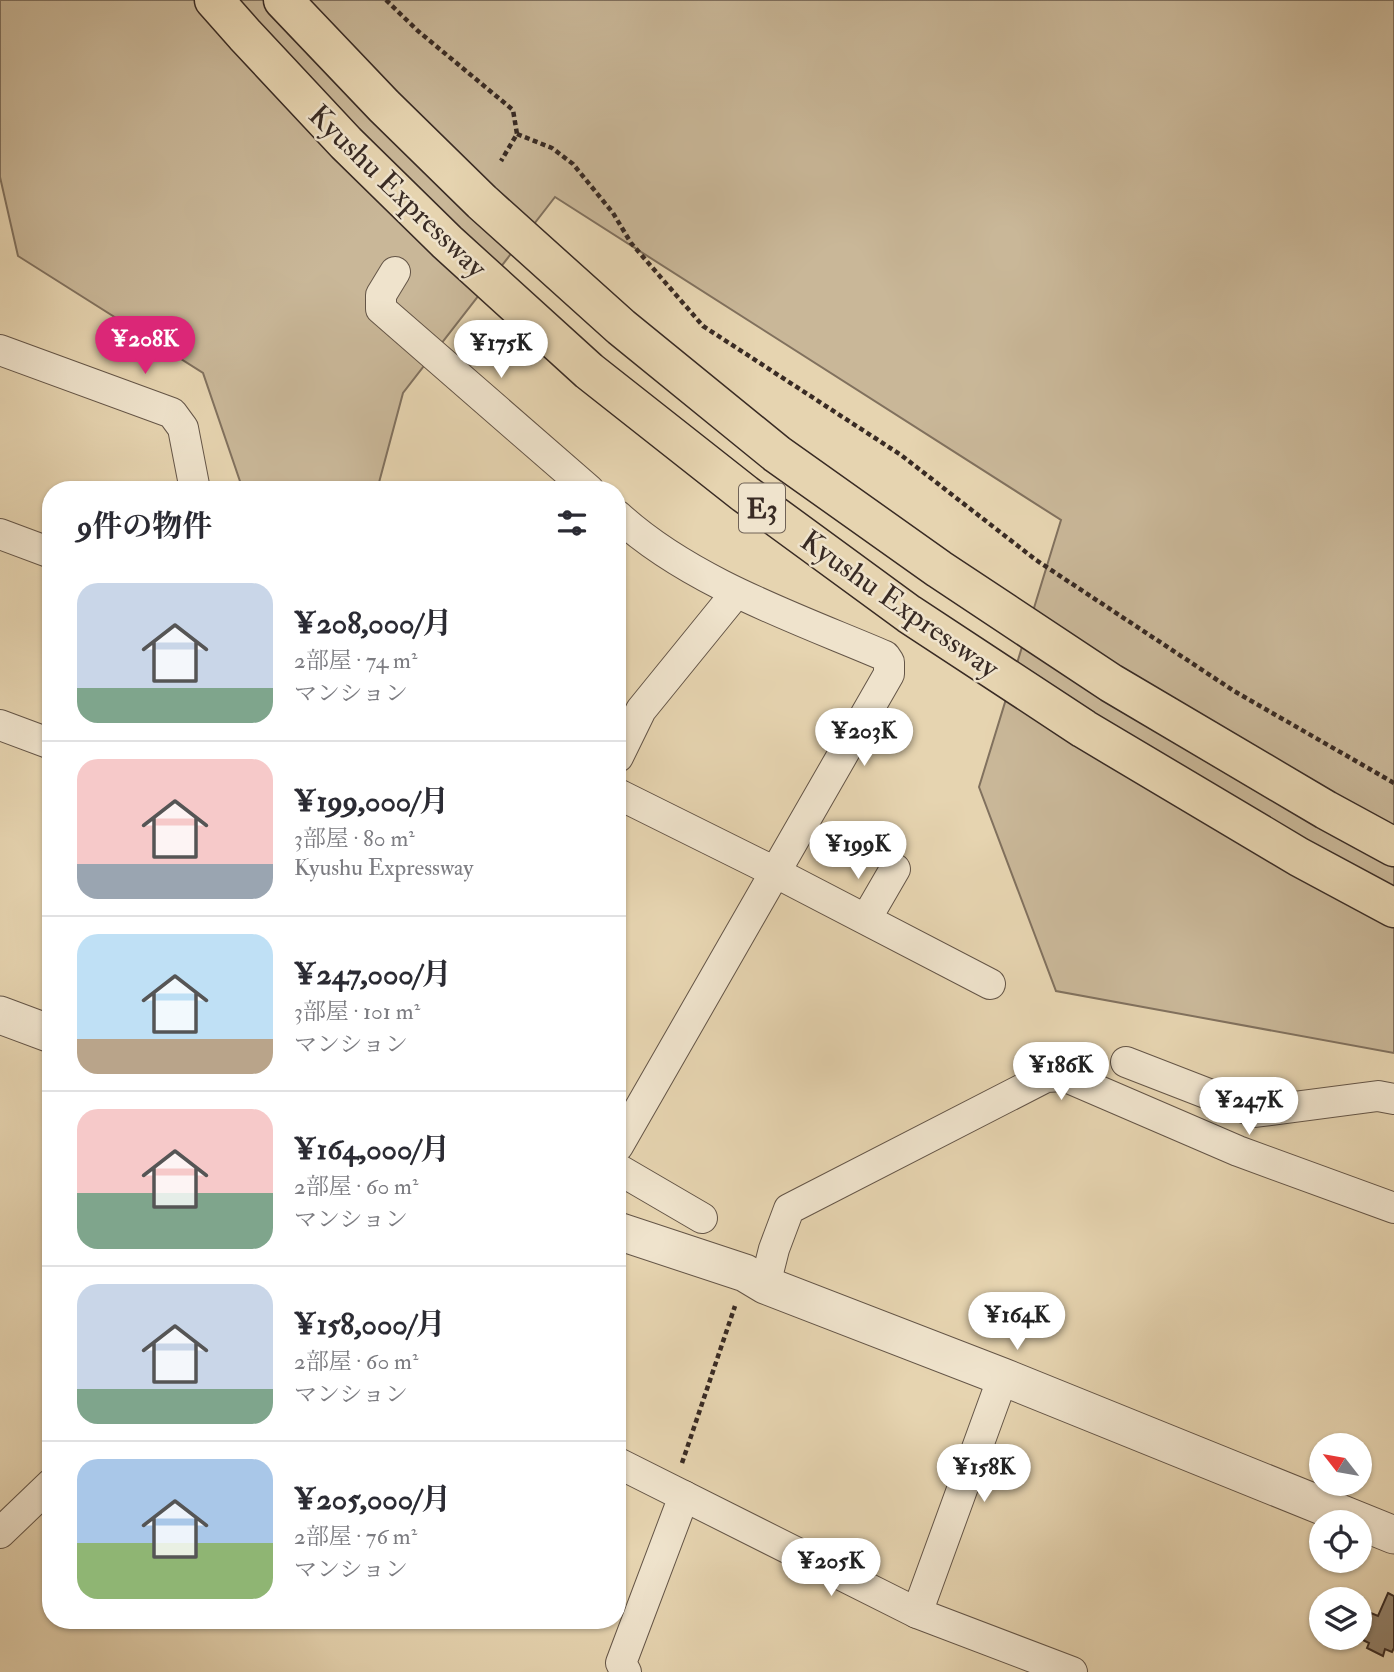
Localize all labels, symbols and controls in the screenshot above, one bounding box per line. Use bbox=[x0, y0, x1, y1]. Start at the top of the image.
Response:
street label: Kyushu Expressway bbox=[301, 97, 495, 287]
pin: ¥208K bbox=[96, 316, 194, 376]
pin: ¥175K bbox=[452, 320, 550, 380]
text: ¥208K bbox=[111, 324, 179, 353]
text: ¥175K bbox=[470, 328, 532, 357]
road number: E3 bbox=[739, 484, 785, 532]
icon: filters bbox=[553, 504, 591, 542]
text: 9件の物件 bbox=[77, 508, 212, 545]
street label: Kyushu Expressway bbox=[793, 522, 1007, 687]
text: ¥208,000/月 bbox=[294, 605, 452, 642]
icon: home bbox=[133, 611, 217, 695]
text: 2部屋 · 74 m² bbox=[294, 646, 417, 675]
text: マンション bbox=[294, 679, 408, 708]
pin: ¥203K bbox=[815, 708, 913, 768]
text: ¥203K bbox=[831, 716, 897, 745]
text: ¥199,000/月 bbox=[294, 783, 449, 820]
icon: home bbox=[133, 787, 217, 871]
pin: ¥199K bbox=[809, 822, 907, 881]
text: 3部屋 · 80 m² bbox=[294, 824, 415, 853]
text: ¥199K bbox=[825, 829, 891, 858]
text: Kyushu Expressway bbox=[294, 853, 473, 882]
text: ¥247,000/月 bbox=[294, 956, 452, 993]
icon: home bbox=[133, 962, 217, 1046]
text: 3部屋 · 101 m² bbox=[294, 997, 420, 1026]
text: マンション bbox=[294, 1030, 408, 1059]
pin: ¥186K bbox=[1012, 1042, 1110, 1102]
text: ¥186K bbox=[1029, 1050, 1093, 1079]
pin: ¥247K bbox=[1200, 1078, 1298, 1137]
text: ¥247K bbox=[1215, 1085, 1283, 1114]
text: ¥164,000/月 bbox=[294, 1131, 450, 1168]
icon: home bbox=[133, 1137, 217, 1221]
text: 2部屋 · 60 m² bbox=[294, 1172, 418, 1201]
text: マンション bbox=[294, 1205, 408, 1234]
pin: ¥164K bbox=[968, 1292, 1066, 1352]
text: ¥164K bbox=[984, 1300, 1050, 1329]
text: ¥158,000/月 bbox=[294, 1306, 446, 1343]
icon: home bbox=[133, 1312, 217, 1396]
text: 2部屋 · 60 m² bbox=[294, 1347, 418, 1376]
text: マンション bbox=[294, 1380, 408, 1409]
north arrow bbox=[1309, 1433, 1372, 1496]
map controls bbox=[1309, 1433, 1372, 1650]
pin: ¥158K bbox=[935, 1444, 1033, 1504]
text: ¥158K bbox=[953, 1452, 1015, 1481]
text: ¥205,000/月 bbox=[294, 1481, 451, 1518]
icon: home bbox=[133, 1487, 217, 1571]
button: locate bbox=[1309, 1510, 1372, 1573]
text: 2部屋 · 76 m² bbox=[294, 1522, 417, 1551]
pin: ¥205K bbox=[782, 1538, 880, 1598]
text: ¥205K bbox=[798, 1546, 864, 1575]
text: マンション bbox=[294, 1555, 408, 1584]
button: layers bbox=[1309, 1587, 1372, 1650]

